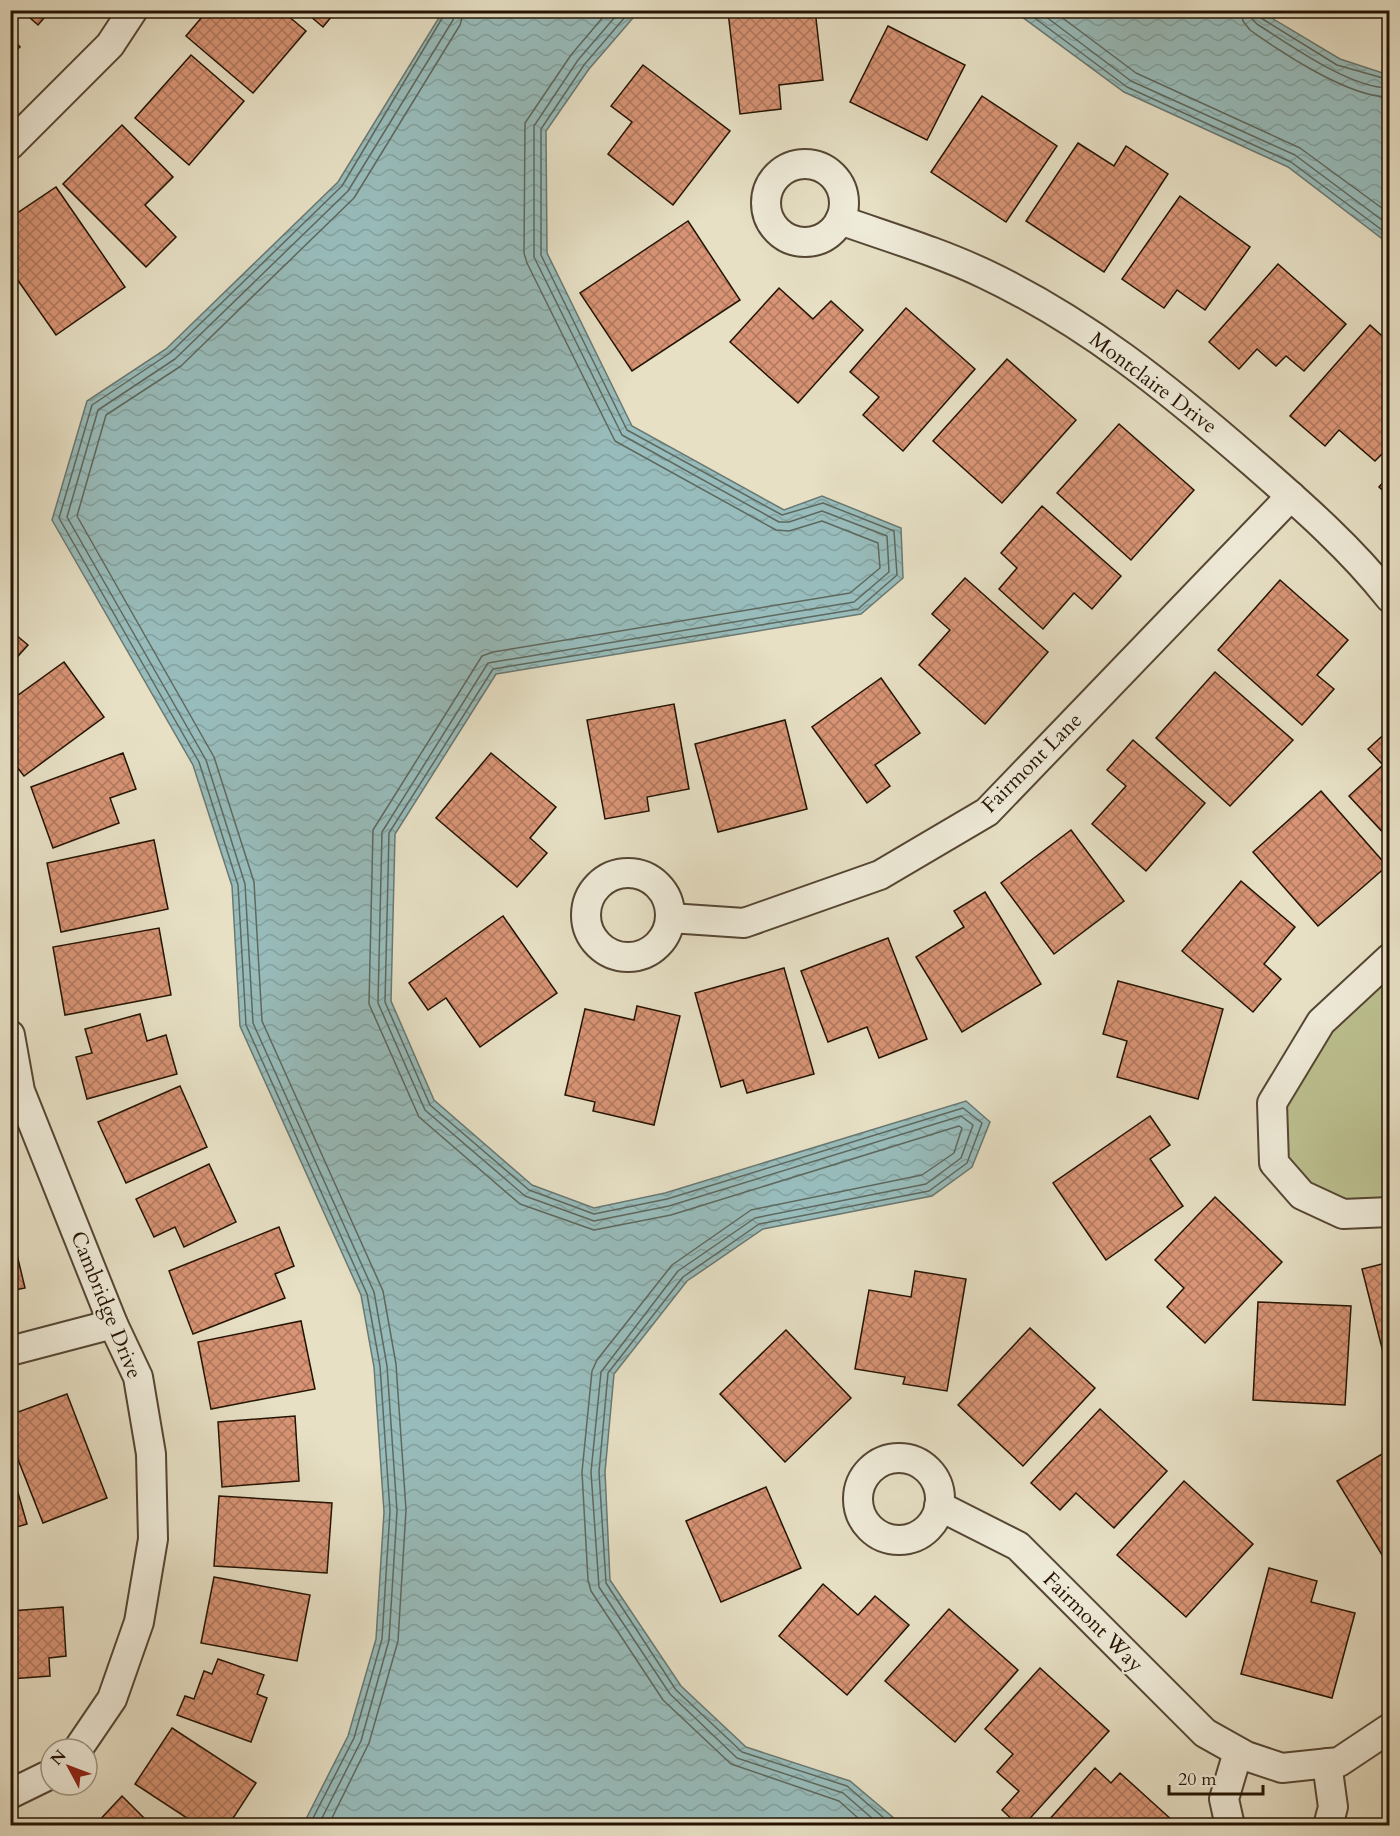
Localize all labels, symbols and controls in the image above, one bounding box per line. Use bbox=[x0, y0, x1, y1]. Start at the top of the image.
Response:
street label: Montclaire Drive bbox=[1083, 325, 1223, 441]
street label: Fairmont Lane bbox=[975, 706, 1089, 820]
street label: Cambridge Drive bbox=[63, 1227, 149, 1383]
street label: Fairmont Way bbox=[1036, 1565, 1150, 1679]
north arrow bbox=[39, 1737, 99, 1797]
text: N bbox=[46, 1745, 71, 1770]
scale bar bbox=[1169, 1758, 1264, 1796]
text: 20 m bbox=[1178, 1767, 1217, 1792]

